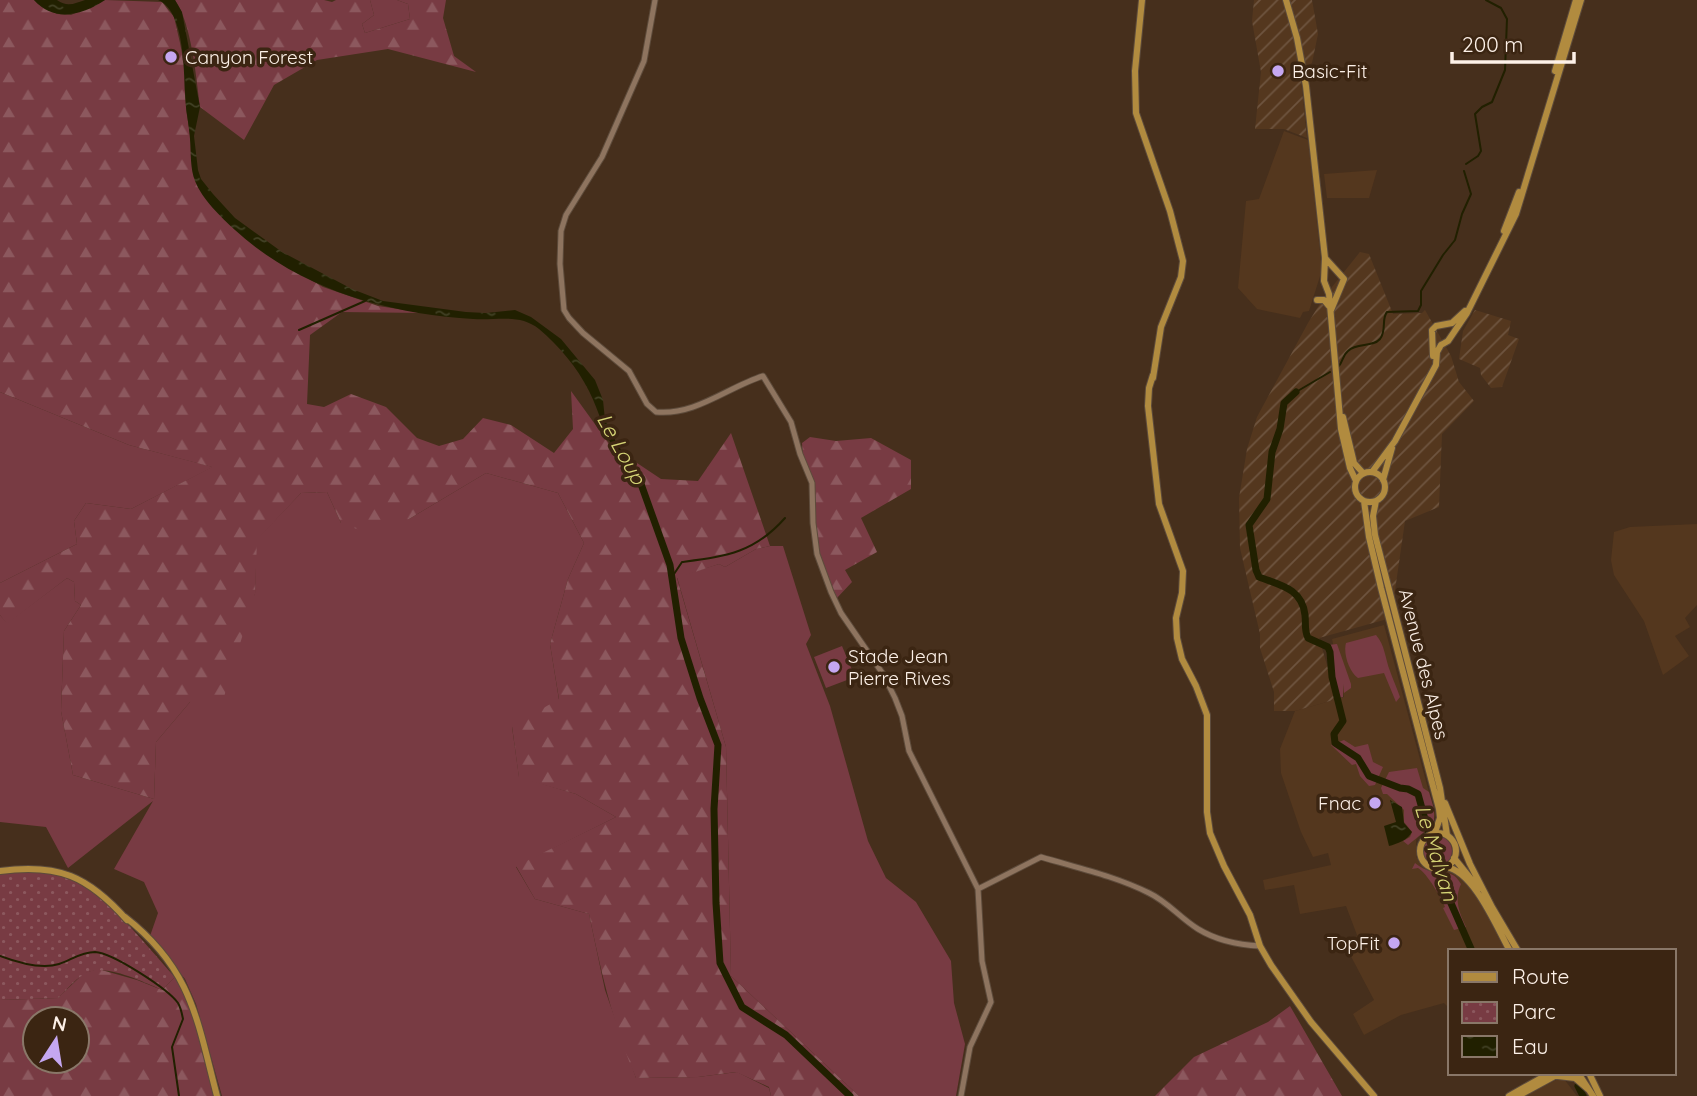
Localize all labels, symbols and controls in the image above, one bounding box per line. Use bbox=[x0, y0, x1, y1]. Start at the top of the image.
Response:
scale bar bbox=[1452, 21, 1574, 65]
text: 200 m bbox=[1462, 31, 1524, 57]
place label: Canyon Forest bbox=[185, 45, 313, 69]
marker: Canyon Forest bbox=[163, 49, 179, 65]
place label: Basic-Fit bbox=[1292, 59, 1367, 83]
marker: Basic-Fit bbox=[1270, 63, 1286, 79]
water label: Le Loup bbox=[592, 408, 653, 490]
street label: Avenue des Alpes bbox=[1394, 586, 1454, 742]
place label: Stade Jean Pierre Rives bbox=[848, 644, 951, 690]
marker: Stade Jean Pierre Rives bbox=[826, 659, 842, 675]
place label: Fnac bbox=[1318, 791, 1361, 815]
marker: Fnac bbox=[1367, 795, 1383, 811]
water label: Le Malvan bbox=[1410, 802, 1464, 905]
place label: TopFit bbox=[1327, 931, 1380, 955]
marker: TopFit bbox=[1386, 935, 1402, 951]
legend bbox=[1448, 949, 1676, 1075]
text: Route bbox=[1512, 963, 1569, 989]
text: Parc bbox=[1512, 998, 1556, 1024]
north arrow bbox=[21, 1005, 91, 1075]
text: N bbox=[50, 1010, 69, 1037]
text: Eau bbox=[1512, 1033, 1548, 1059]

